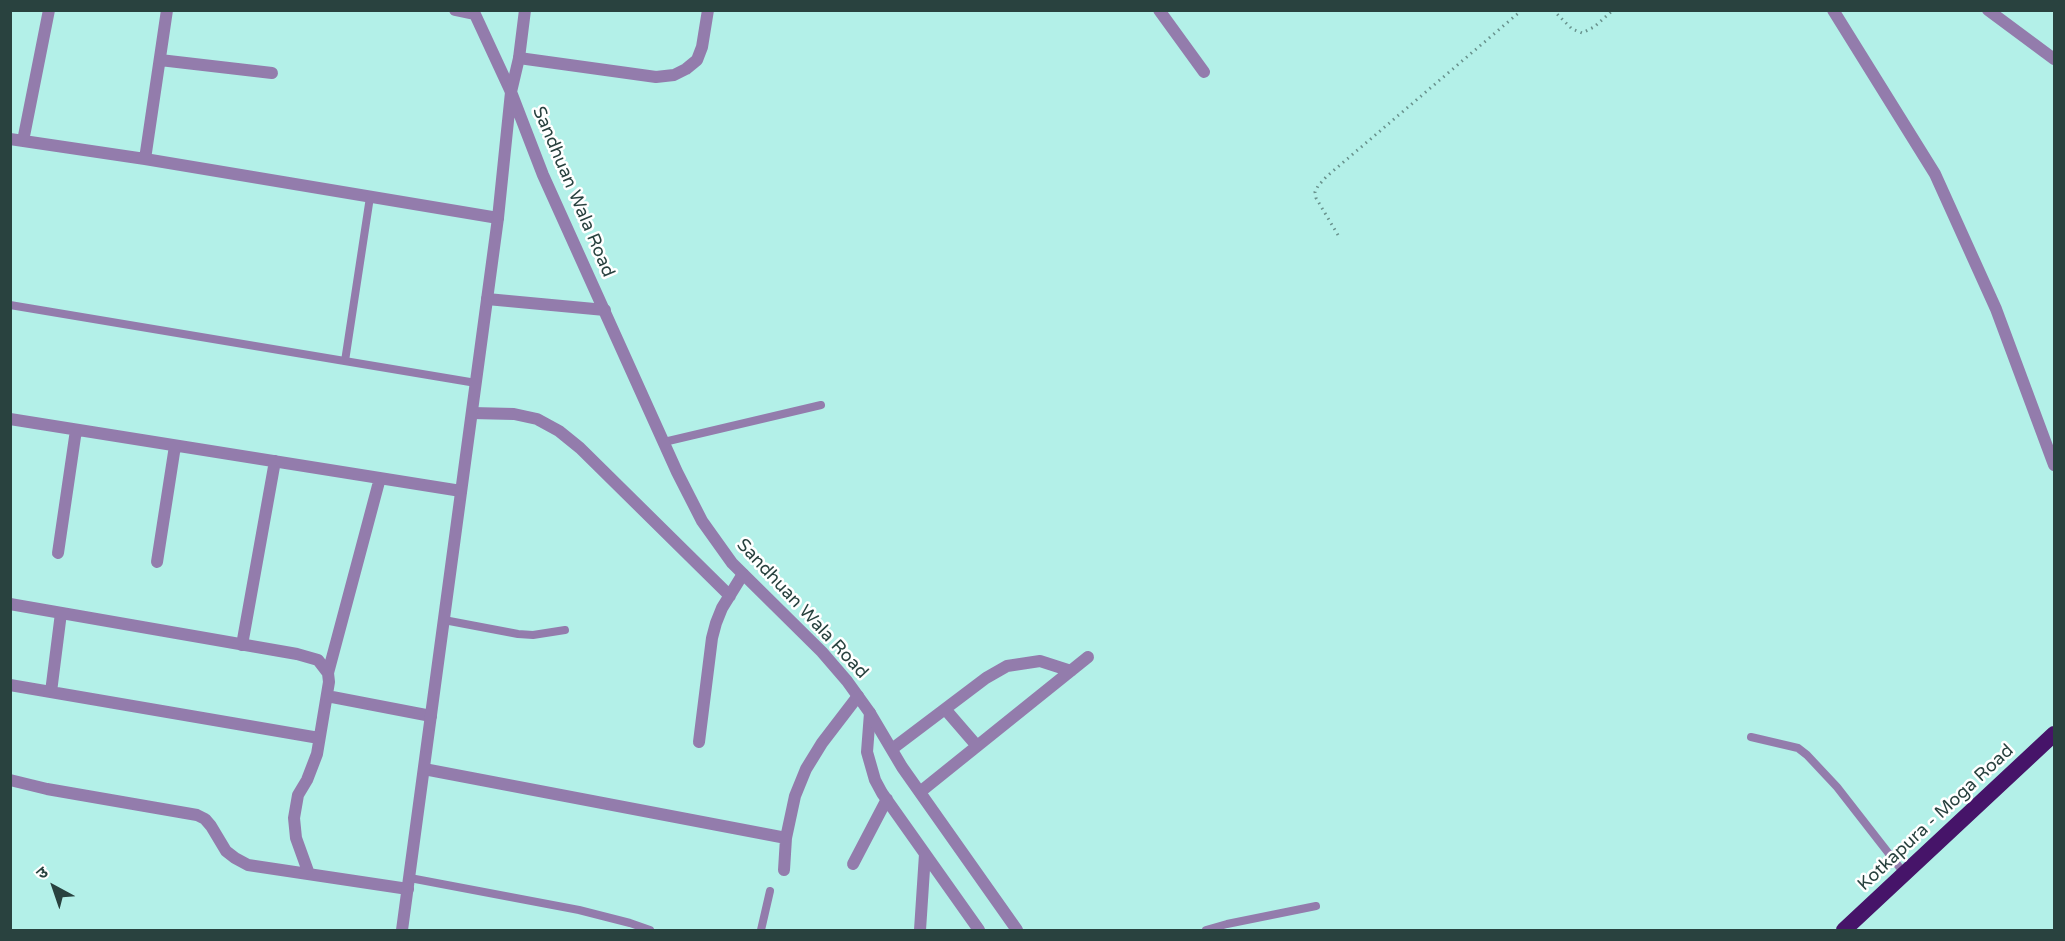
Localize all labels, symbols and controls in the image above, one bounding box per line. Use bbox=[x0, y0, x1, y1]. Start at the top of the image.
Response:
street label: Sandhuan Wala Road bbox=[527, 103, 619, 281]
street label: Sandhuan Wala Road bbox=[732, 535, 872, 683]
street label: Kotkapura - Moga Road bbox=[1854, 740, 2018, 896]
north arrow bbox=[24, 857, 84, 917]
text: उ bbox=[32, 863, 52, 884]

